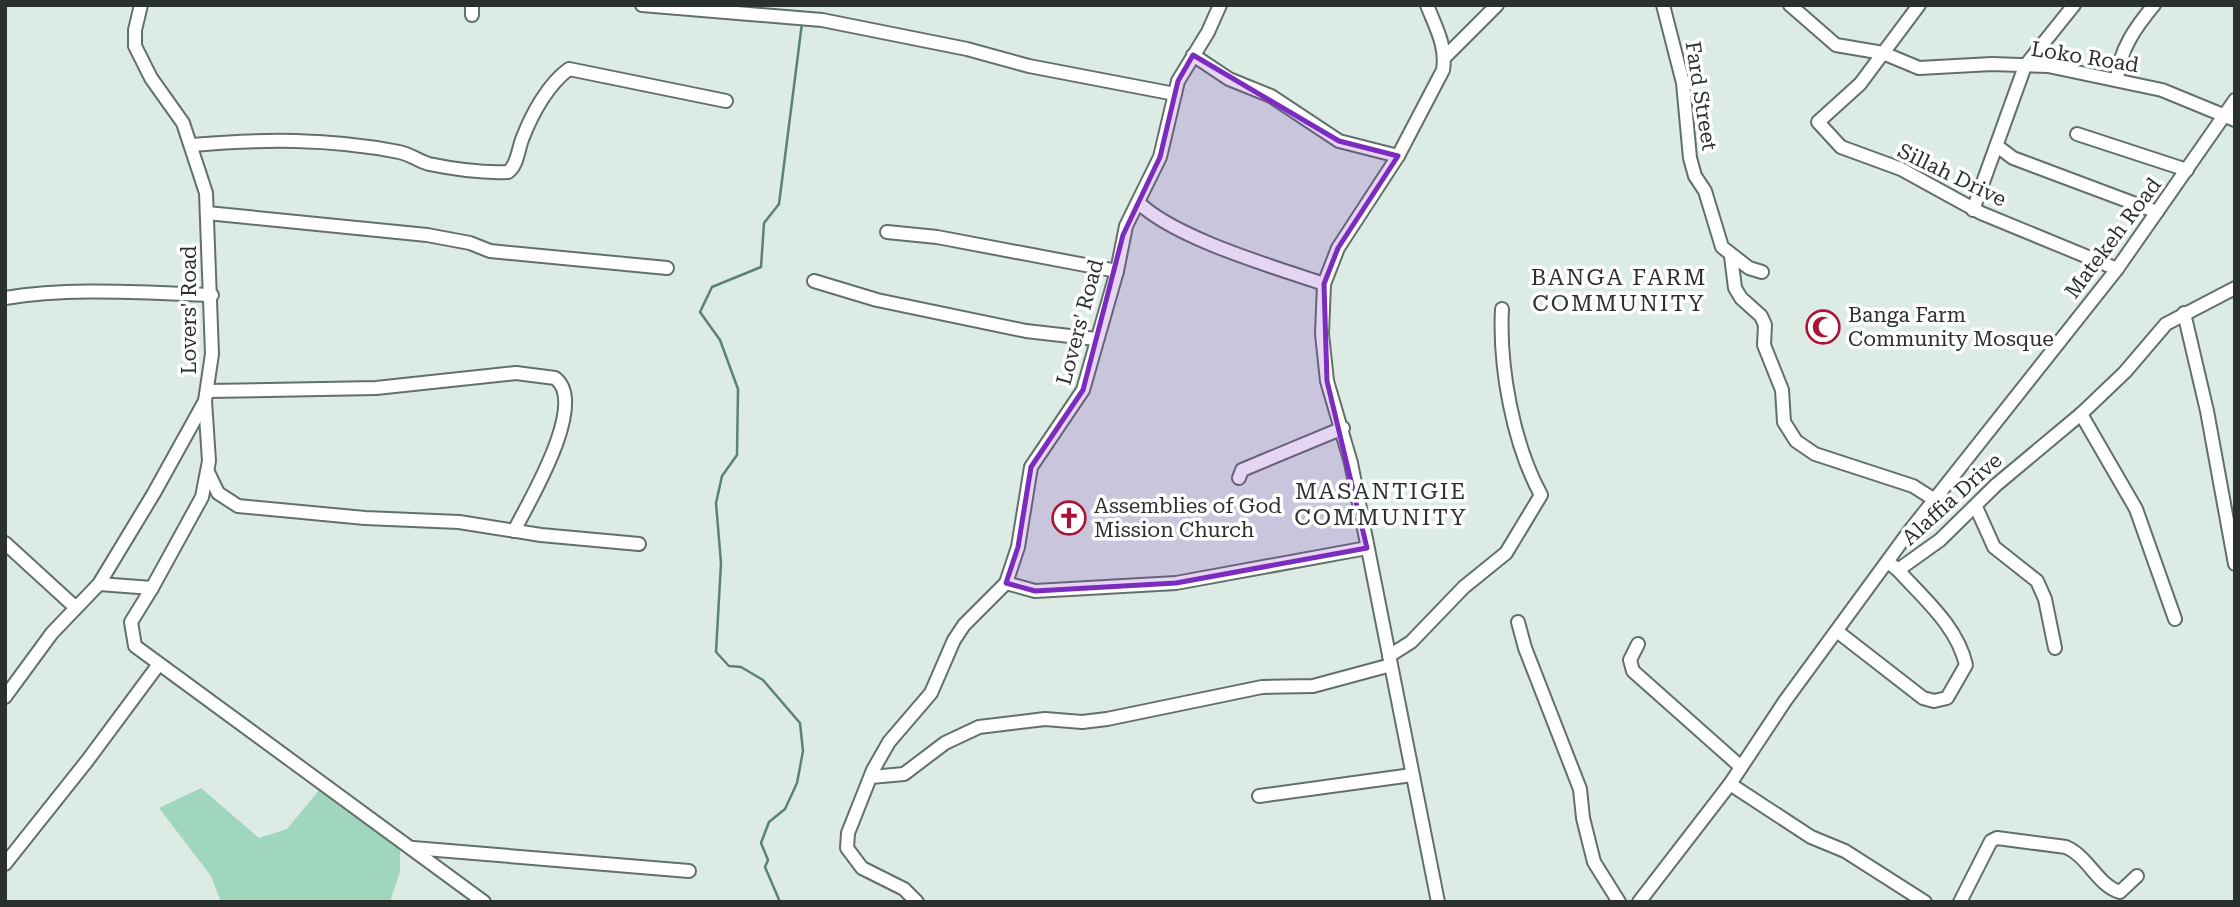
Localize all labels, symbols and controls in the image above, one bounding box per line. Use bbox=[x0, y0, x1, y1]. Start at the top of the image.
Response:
street label: Loko Road bbox=[2030, 37, 2141, 77]
street label: Fard Street bbox=[1681, 40, 1722, 153]
street label: Sillah Drive bbox=[1894, 138, 2010, 212]
street label: Matekeh Road bbox=[2060, 173, 2166, 303]
street label: Lovers' Road bbox=[177, 245, 201, 375]
street label: Lovers' Road bbox=[1052, 256, 1108, 387]
district label: BANGA FARM COMMUNITY bbox=[1531, 264, 1707, 317]
place label: Banga Farm Community Mosque bbox=[1848, 303, 2054, 351]
mosque icon: Banga Farm Community Mosque bbox=[1804, 308, 1842, 346]
street label: Alaffia Drive bbox=[1897, 448, 2007, 550]
district label: MASANTIGIE COMMUNITY bbox=[1294, 478, 1468, 531]
place label: Assemblies of God Mission Church bbox=[1094, 494, 1282, 542]
church icon: Assemblies of God Mission Church bbox=[1050, 499, 1088, 537]

